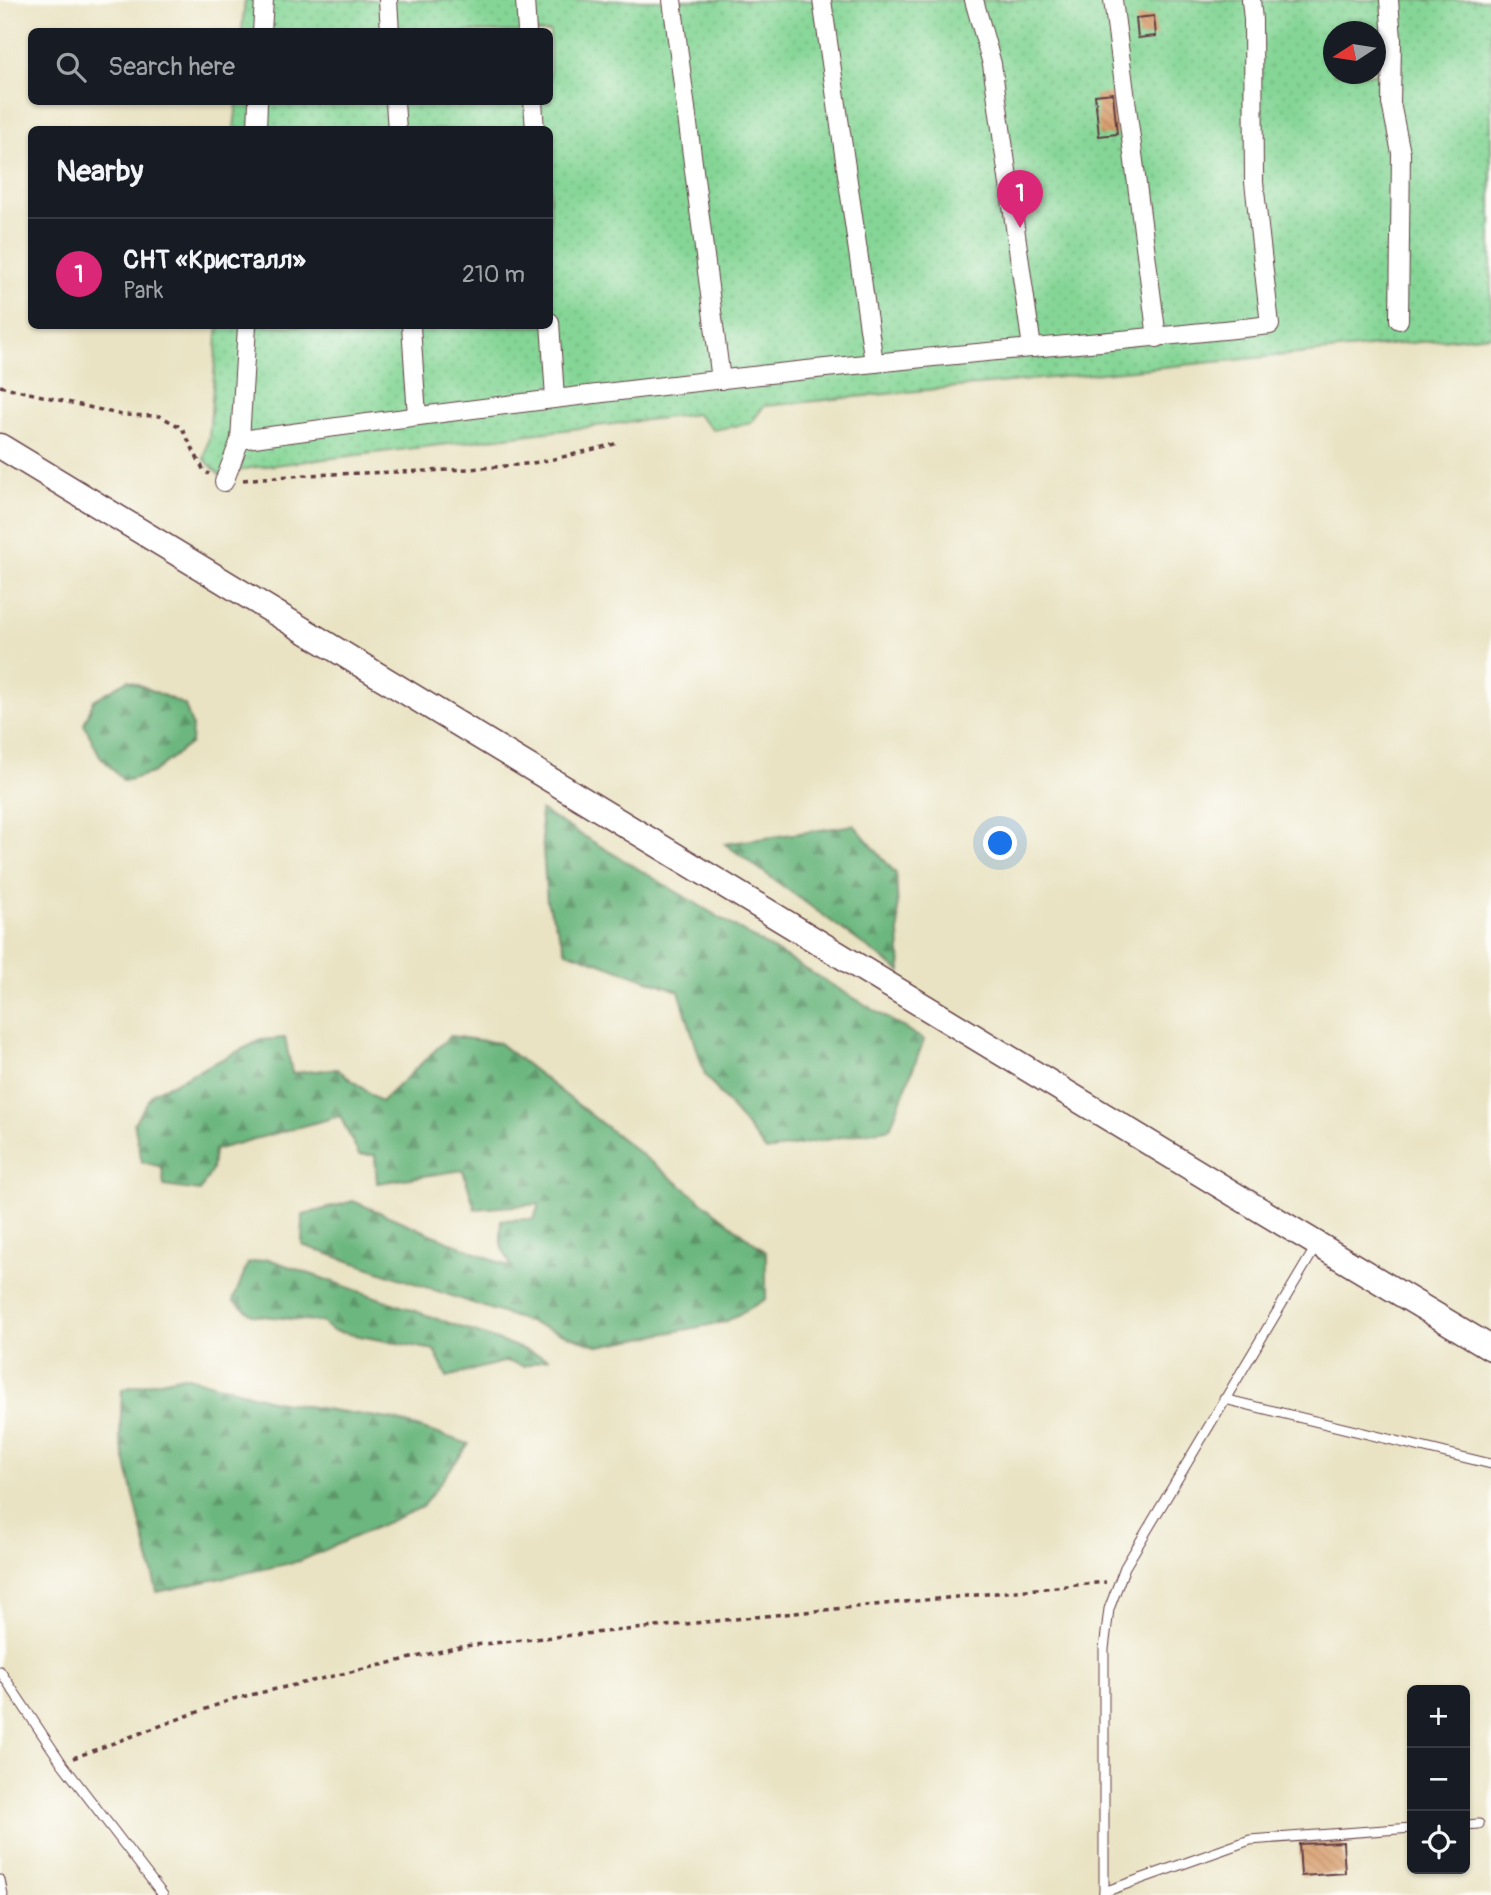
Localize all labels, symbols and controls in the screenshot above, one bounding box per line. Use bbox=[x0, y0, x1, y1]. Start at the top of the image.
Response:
north arrow bbox=[1323, 21, 1386, 84]
search box bbox=[28, 28, 553, 105]
icon: search bbox=[52, 48, 90, 86]
text: Search here bbox=[108, 51, 235, 83]
text: Nearby bbox=[56, 153, 143, 190]
pin: 1 bbox=[997, 170, 1043, 228]
text: СНТ «Кристалл» bbox=[123, 244, 306, 276]
text: 1 bbox=[75, 260, 84, 289]
text: 210 m bbox=[462, 260, 525, 289]
text: Park bbox=[123, 276, 163, 305]
your location bbox=[983, 826, 1017, 860]
map controls bbox=[1407, 1685, 1470, 1874]
button: + bbox=[1407, 1685, 1470, 1748]
button: − bbox=[1407, 1748, 1470, 1811]
button: locate bbox=[1407, 1811, 1470, 1874]

